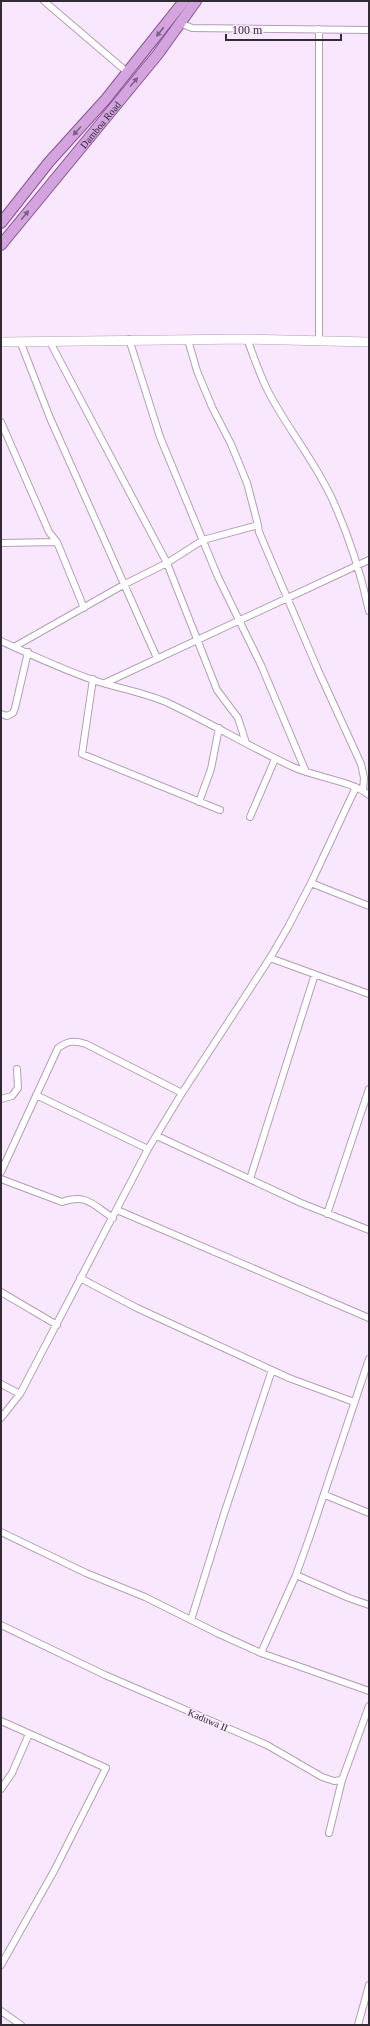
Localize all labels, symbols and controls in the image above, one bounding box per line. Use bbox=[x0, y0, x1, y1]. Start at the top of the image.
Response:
scale bar bbox=[226, 16, 341, 42]
text: 100 m bbox=[232, 23, 263, 37]
one-way arrow bbox=[156, 26, 165, 37]
one-way arrow bbox=[130, 76, 139, 87]
street label: Damboa Road bbox=[78, 99, 123, 150]
one-way arrow bbox=[72, 126, 81, 136]
one-way arrow bbox=[21, 209, 30, 220]
street label: Kaduwa II bbox=[186, 1707, 230, 1733]

